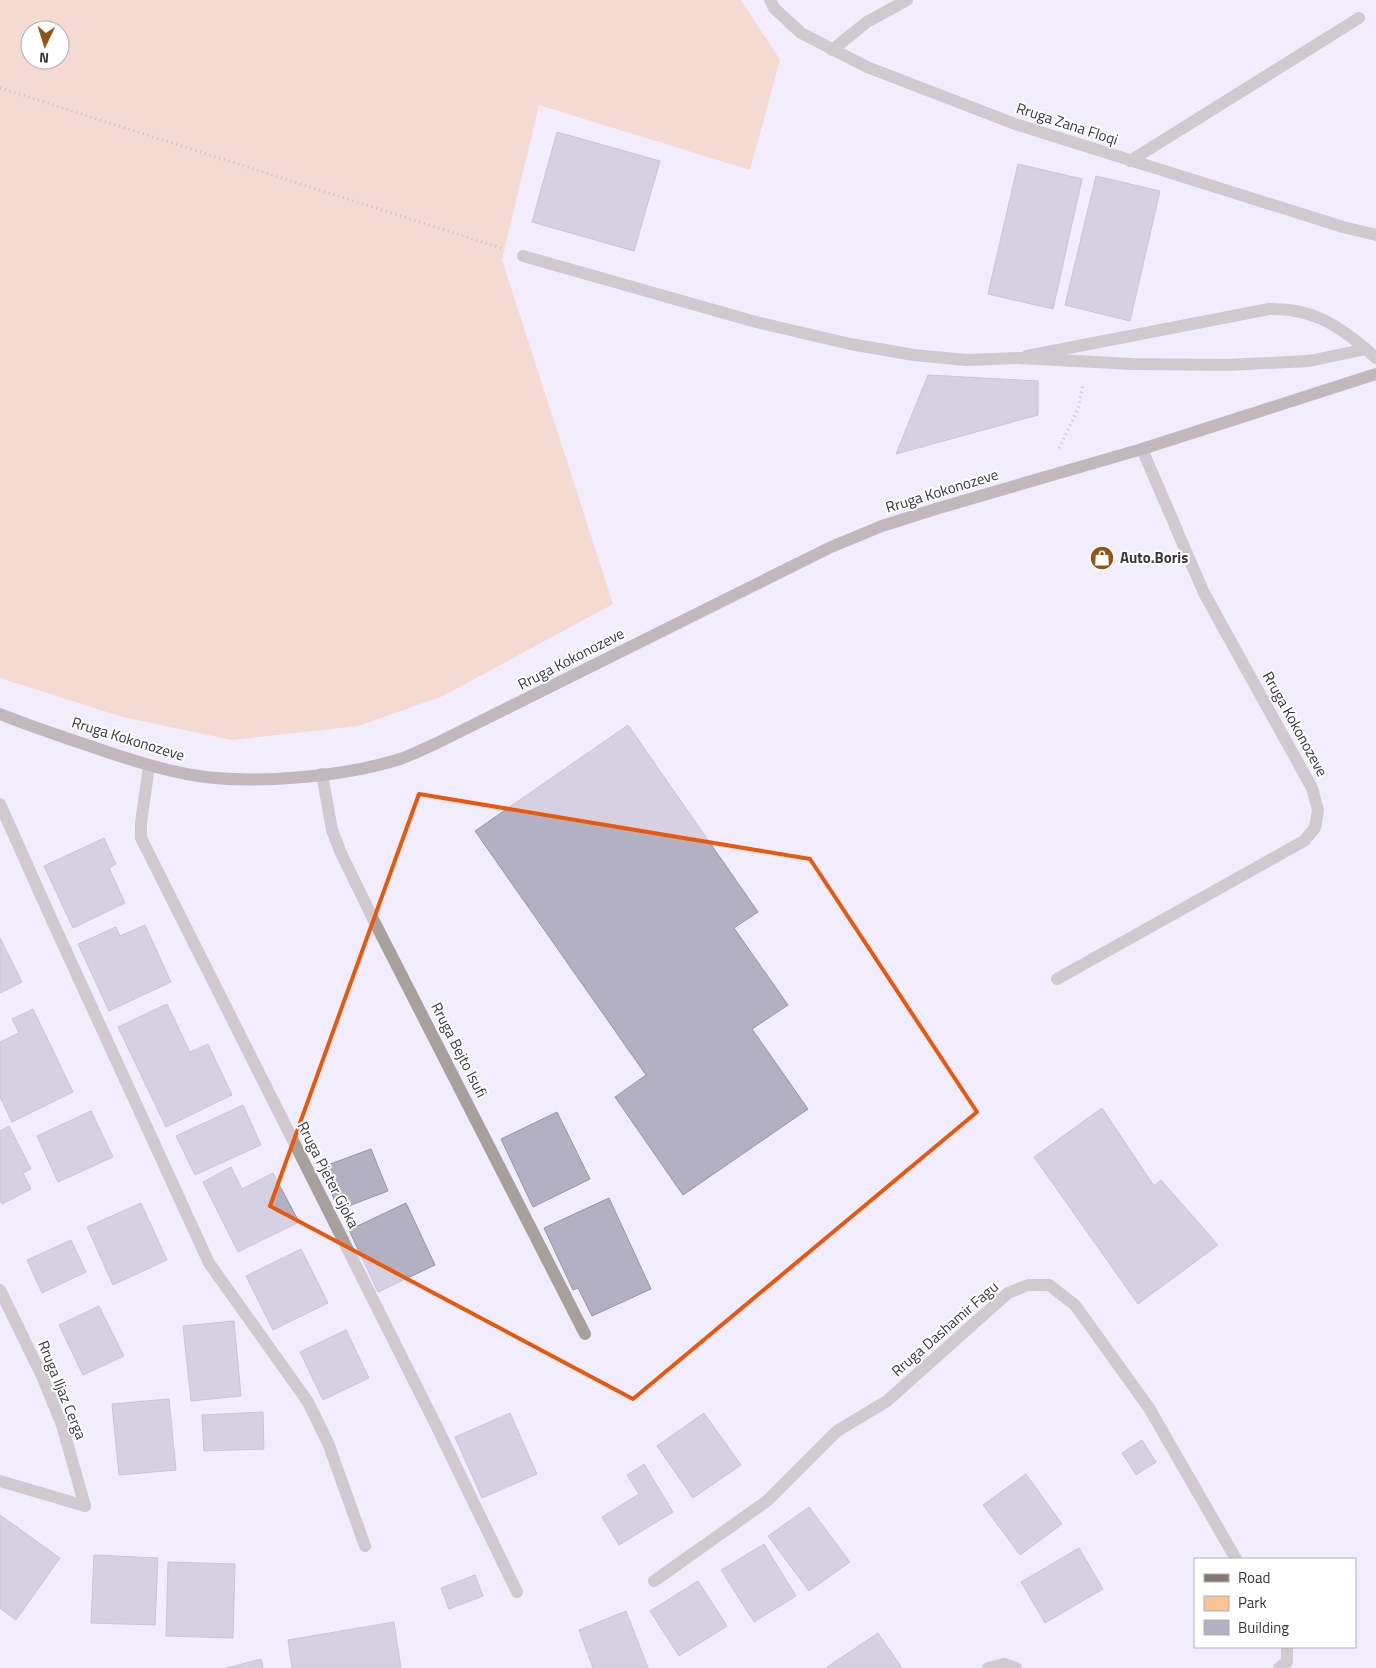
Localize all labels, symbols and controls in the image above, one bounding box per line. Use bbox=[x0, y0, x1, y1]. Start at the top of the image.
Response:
north arrow bbox=[20, 20, 70, 70]
text: N bbox=[38, 48, 50, 69]
street label: Rruga Zana Floqi bbox=[1013, 96, 1121, 151]
street label: Rruga Kokonozeve bbox=[883, 462, 1001, 519]
shop icon: Auto.Boris bbox=[1089, 545, 1115, 571]
place label: Auto.Boris bbox=[1120, 546, 1188, 569]
street label: Rruga Kokonozeve bbox=[513, 622, 628, 695]
street label: Rruga Kokonozeve bbox=[1257, 667, 1334, 780]
street label: Rruga Kokonozeve bbox=[69, 710, 187, 767]
street label: Rruga Bejto Isufi bbox=[426, 998, 493, 1102]
street label: Rruga Pjeter Gjoka bbox=[292, 1117, 365, 1233]
street label: Rruga Dashamir Fagu bbox=[886, 1275, 1003, 1382]
street label: Rruga Iljaz Cerga bbox=[32, 1337, 93, 1443]
legend bbox=[1194, 1558, 1356, 1648]
text: Road bbox=[1238, 1566, 1270, 1589]
text: Park bbox=[1238, 1591, 1267, 1614]
text: Building bbox=[1238, 1616, 1289, 1639]

